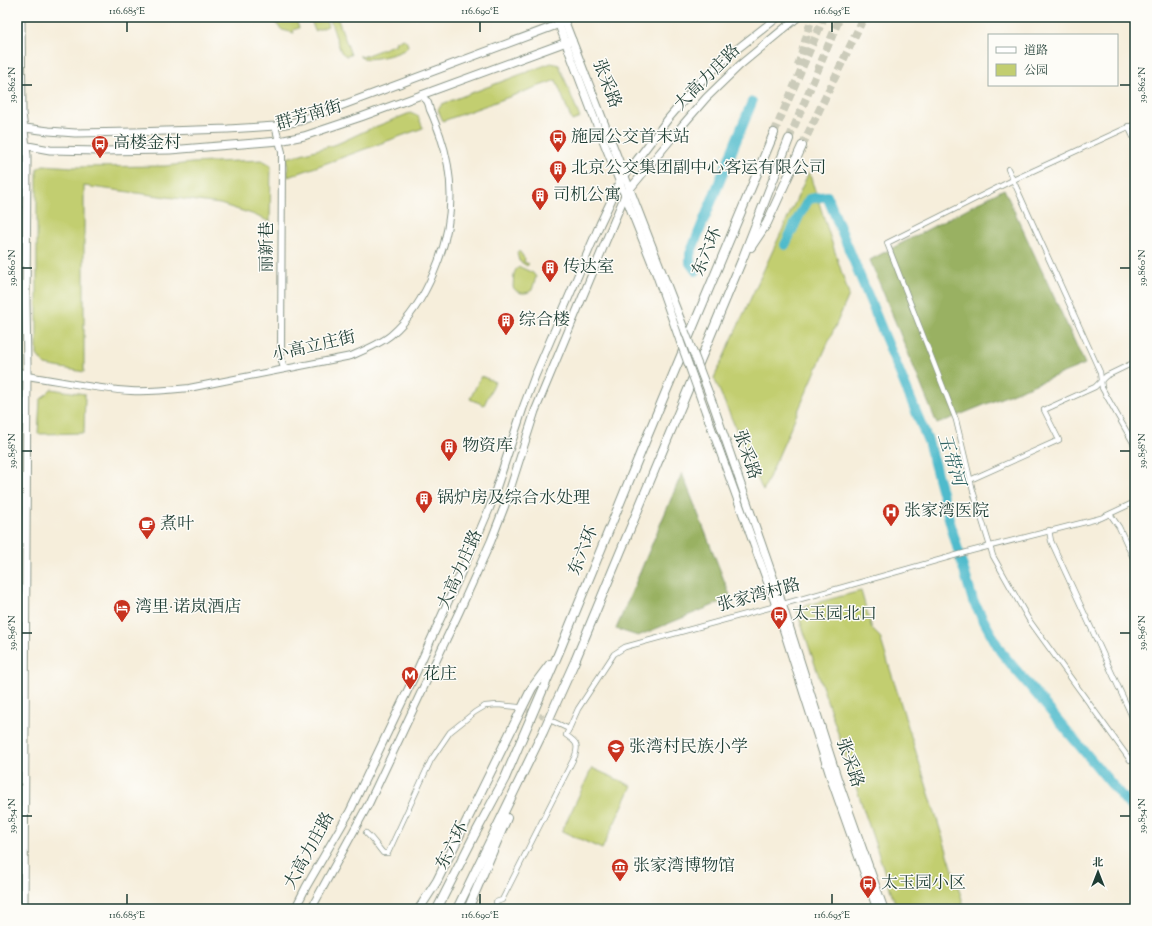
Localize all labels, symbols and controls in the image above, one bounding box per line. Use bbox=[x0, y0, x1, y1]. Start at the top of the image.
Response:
text: 116.685°E bbox=[109, 4, 145, 19]
text: 116.690°E bbox=[461, 4, 499, 19]
text: 116.695°E bbox=[814, 4, 850, 19]
legend bbox=[988, 34, 1118, 86]
street label: 大高力庄路 bbox=[669, 39, 747, 117]
text: 道路 bbox=[1024, 42, 1048, 60]
street label: 张采路 bbox=[586, 56, 626, 112]
text: 公园 bbox=[1024, 62, 1048, 80]
text: 39.862°N bbox=[5, 67, 20, 103]
text: 39.862°N bbox=[1135, 67, 1150, 103]
street label: 群芳南街 bbox=[273, 95, 345, 137]
place label: 施园公交首末站 bbox=[571, 126, 690, 150]
bus stop icon: 施园公交首末站 bbox=[548, 128, 568, 153]
place label: 高楼金村 bbox=[113, 132, 181, 156]
bus stop icon: 高楼金村 bbox=[90, 134, 110, 159]
place label: 北京公交集团副中心客运有限公司 bbox=[571, 157, 826, 181]
building icon: 北京公交集团副中心客运有限公司 bbox=[548, 159, 568, 184]
place label: 司机公寓 bbox=[553, 184, 621, 208]
building icon: 司机公寓 bbox=[530, 186, 550, 211]
street label: 丽新巷 bbox=[256, 222, 280, 273]
street label: 东六环 bbox=[687, 224, 729, 280]
text: 39.860°N bbox=[5, 250, 20, 286]
text: 39.860°N bbox=[1135, 250, 1150, 286]
place label: 传达室 bbox=[563, 256, 614, 280]
building icon: 传达室 bbox=[540, 258, 560, 283]
place label: 综合楼 bbox=[519, 309, 570, 333]
building icon: 综合楼 bbox=[496, 311, 516, 336]
street label: 小高立庄街 bbox=[270, 326, 358, 368]
street label: 张采路 bbox=[726, 427, 766, 483]
water label: 玉带河 bbox=[930, 430, 971, 492]
text: 39.858°N bbox=[5, 433, 20, 469]
text: 39.858°N bbox=[1135, 433, 1150, 469]
place label: 物资库 bbox=[462, 435, 513, 459]
building icon: 物资库 bbox=[439, 437, 459, 462]
place label: 锅炉房及综合水处理 bbox=[437, 487, 590, 511]
building icon: 锅炉房及综合水处理 bbox=[414, 489, 434, 514]
place label: 张家湾医院 bbox=[904, 500, 989, 524]
hospital icon: 张家湾医院 bbox=[881, 502, 901, 527]
place label: 煮叶 bbox=[160, 513, 194, 537]
cafe icon: 煮叶 bbox=[137, 515, 157, 540]
street label: 东六环 bbox=[563, 523, 605, 579]
street label: 大高力庄路 bbox=[433, 526, 489, 614]
street label: 张家湾村路 bbox=[715, 573, 803, 619]
place label: 湾里·诺岚酒店 bbox=[135, 596, 241, 620]
hotel icon: 湾里·诺岚酒店 bbox=[112, 598, 132, 623]
place label: 太玉园北口 bbox=[792, 603, 877, 627]
bus stop icon: 太玉园北口 bbox=[769, 605, 789, 630]
text: 39.856°N bbox=[5, 615, 20, 651]
text: 39.856°N bbox=[1135, 615, 1150, 651]
place label: 花庄 bbox=[423, 663, 457, 687]
metro station icon: 花庄 bbox=[400, 665, 420, 690]
street label: 张采路 bbox=[829, 735, 869, 791]
place label: 张湾村民族小学 bbox=[629, 736, 748, 760]
school or university icon: 张湾村民族小学 bbox=[606, 738, 626, 763]
text: 39.854°N bbox=[5, 798, 20, 834]
text: 39.854°N bbox=[1135, 798, 1150, 834]
street label: 大高力庄路 bbox=[279, 808, 341, 894]
street label: 东六环 bbox=[431, 818, 475, 874]
north arrow bbox=[1078, 852, 1118, 892]
place label: 张家湾博物馆 bbox=[633, 855, 735, 879]
text: 北 bbox=[1093, 855, 1104, 871]
museum icon: 张家湾博物馆 bbox=[610, 857, 630, 882]
place label: 太玉园小区 bbox=[881, 872, 966, 896]
bus stop icon: 太玉园小区 bbox=[858, 874, 878, 899]
text: 116.685°E bbox=[109, 908, 145, 923]
text: 116.690°E bbox=[461, 908, 499, 923]
text: 116.695°E bbox=[814, 908, 850, 923]

